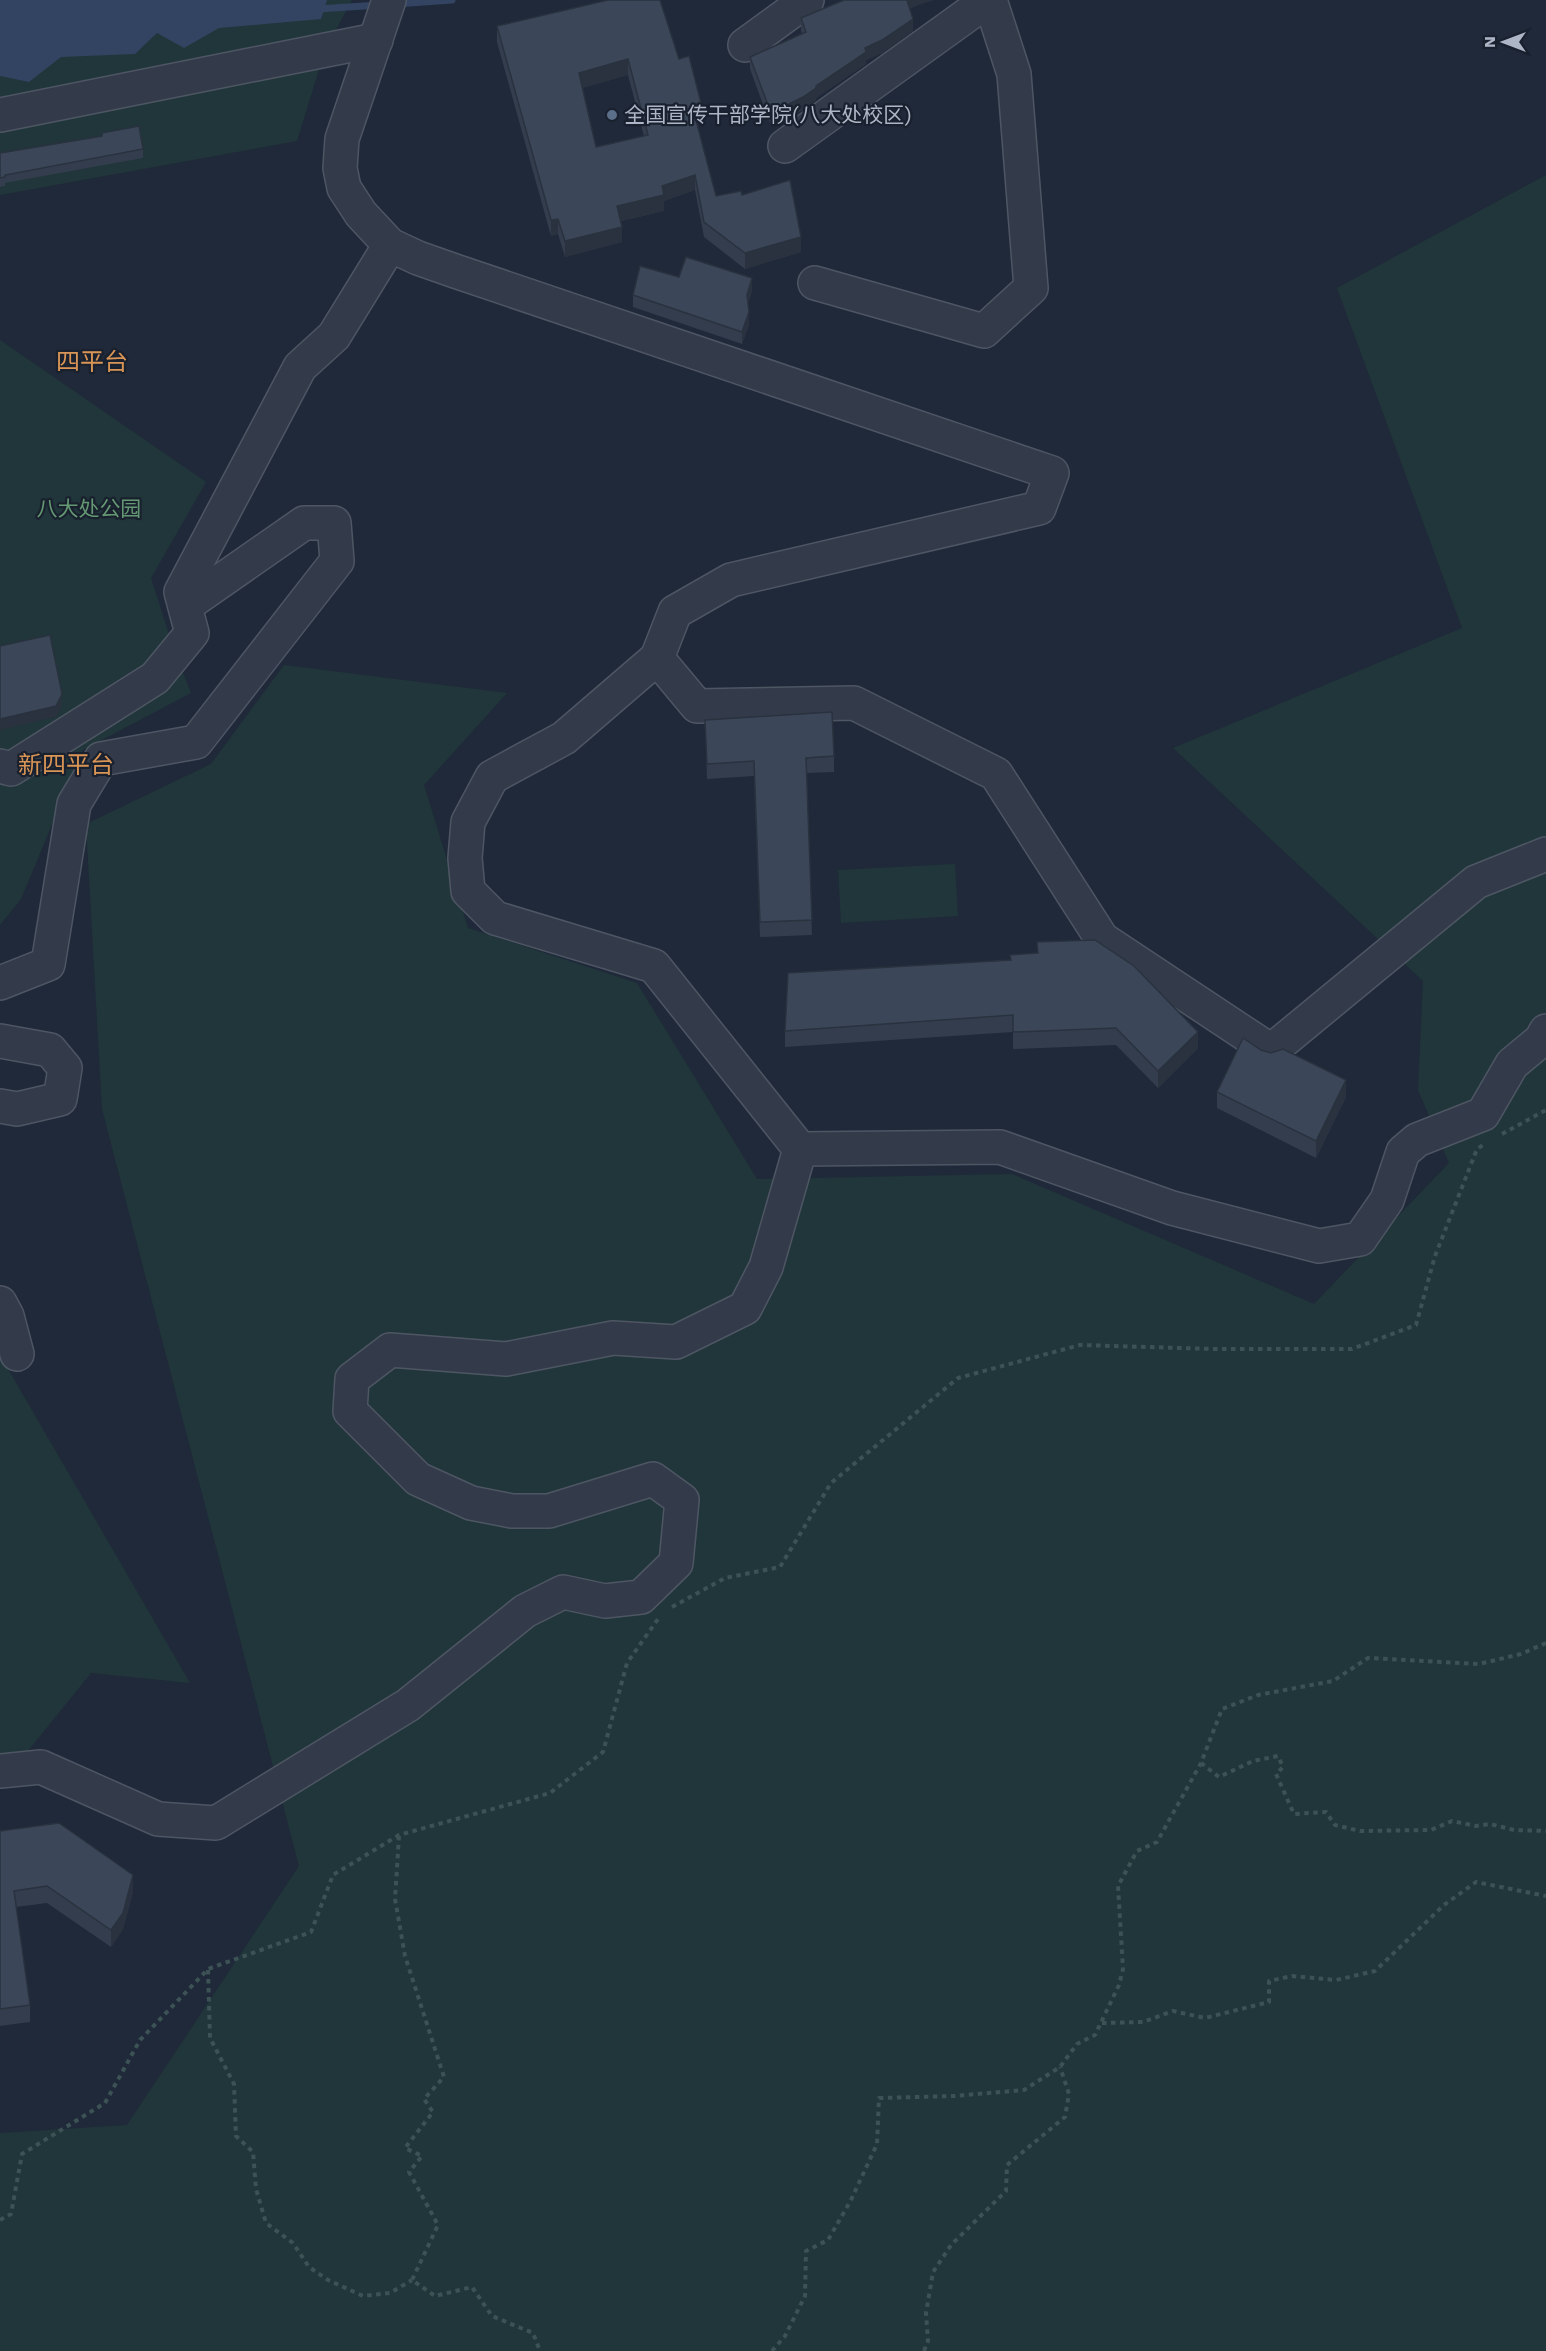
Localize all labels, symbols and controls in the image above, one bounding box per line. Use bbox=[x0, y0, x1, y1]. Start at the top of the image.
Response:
north arrow bbox=[1474, 12, 1534, 72]
text: N bbox=[1480, 36, 1499, 48]
place label: 全国宣传干部学院(八大处校区) bbox=[624, 102, 912, 127]
marker: 全国宣传干部学院(八大处校区) bbox=[605, 108, 619, 122]
district label: 四平台 bbox=[56, 348, 128, 376]
park label: 八大处公园 bbox=[37, 496, 142, 521]
district label: 新四平台 bbox=[18, 751, 114, 779]

